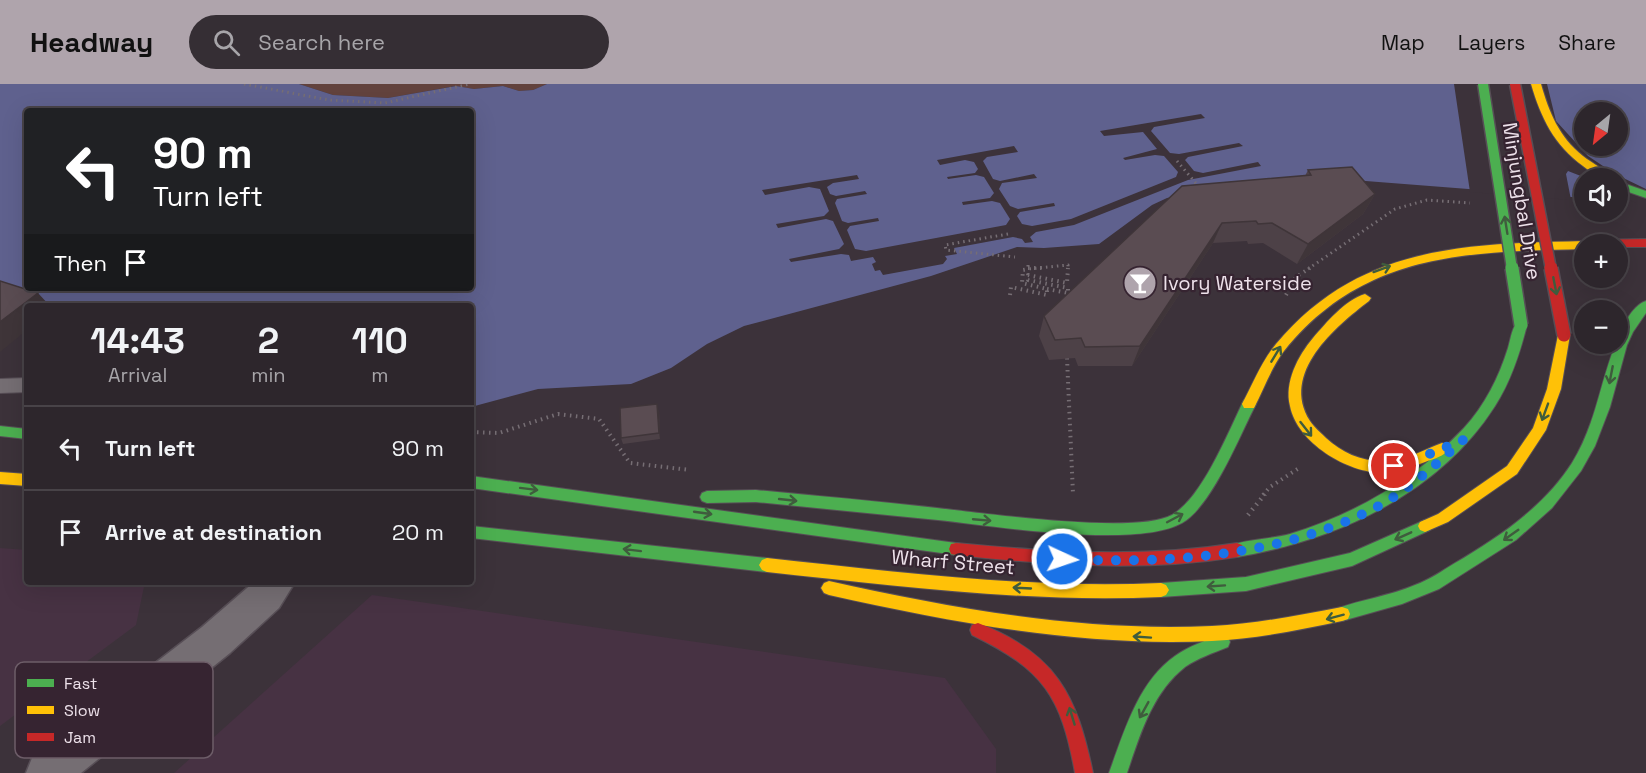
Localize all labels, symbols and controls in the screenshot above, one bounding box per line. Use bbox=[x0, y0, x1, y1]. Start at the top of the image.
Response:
search box bbox=[189, 15, 609, 69]
text: Headway bbox=[30, 24, 153, 60]
icon: search bbox=[210, 26, 243, 59]
text: Search here bbox=[258, 28, 385, 56]
text: Map bbox=[1381, 29, 1425, 56]
text: Layers bbox=[1458, 29, 1525, 56]
text: Share bbox=[1558, 29, 1616, 56]
north arrow bbox=[1574, 102, 1628, 156]
map controls bbox=[1574, 102, 1628, 354]
street label: Minjungbal Drive bbox=[1497, 120, 1547, 282]
text: 90 m bbox=[153, 127, 253, 180]
icon: left bbox=[54, 132, 132, 210]
button: sound bbox=[1574, 168, 1628, 222]
text: Turn left bbox=[153, 179, 263, 214]
one-way arrow bbox=[1500, 216, 1511, 236]
button: + bbox=[1574, 234, 1628, 288]
icon: arrive bbox=[119, 246, 152, 279]
text: Then bbox=[54, 249, 107, 277]
one-way arrow bbox=[1372, 263, 1391, 274]
bar icon: Ivory Waterside bbox=[1122, 265, 1158, 301]
place label: Ivory Waterside bbox=[1163, 270, 1312, 296]
one-way arrow bbox=[1550, 275, 1561, 295]
button: − bbox=[1574, 300, 1628, 354]
text: 14:43 bbox=[90, 318, 185, 364]
text: 2 bbox=[258, 318, 279, 364]
text: 110 bbox=[352, 318, 408, 364]
one-way arrow bbox=[1271, 346, 1283, 363]
text: Arrival bbox=[108, 362, 167, 388]
text: min bbox=[251, 362, 286, 388]
text: m bbox=[371, 362, 388, 388]
one-way arrow bbox=[1605, 364, 1616, 384]
one-way arrow bbox=[1539, 402, 1550, 421]
one-way arrow bbox=[1300, 421, 1313, 437]
icon: left bbox=[54, 432, 87, 465]
text: Turn left bbox=[105, 434, 195, 462]
text: 90 m bbox=[392, 434, 444, 462]
pin bbox=[1368, 440, 1419, 491]
icon: arrive bbox=[1377, 449, 1410, 482]
one-way arrow bbox=[519, 483, 538, 494]
one-way arrow bbox=[778, 495, 797, 506]
one-way arrow bbox=[693, 507, 712, 518]
one-way arrow bbox=[1166, 512, 1183, 524]
one-way arrow bbox=[972, 515, 991, 526]
icon: arrive bbox=[54, 516, 87, 549]
text: Arrive at destination bbox=[105, 518, 322, 546]
text: 20 m bbox=[392, 518, 444, 546]
position arrow bbox=[1030, 527, 1094, 591]
one-way arrow bbox=[1503, 529, 1519, 541]
one-way arrow bbox=[1395, 531, 1413, 543]
one-way arrow bbox=[623, 544, 643, 555]
street label: Wharf Street bbox=[890, 544, 1016, 580]
one-way arrow bbox=[1207, 581, 1227, 592]
one-way arrow bbox=[1012, 583, 1032, 594]
one-way arrow bbox=[1326, 611, 1345, 623]
one-way arrow bbox=[1132, 631, 1152, 642]
legend bbox=[15, 662, 213, 758]
text: Fast bbox=[64, 673, 97, 694]
text: Slow bbox=[64, 700, 100, 721]
one-way arrow bbox=[1138, 700, 1149, 718]
one-way arrow bbox=[1066, 707, 1077, 726]
text: Jam bbox=[64, 727, 96, 748]

